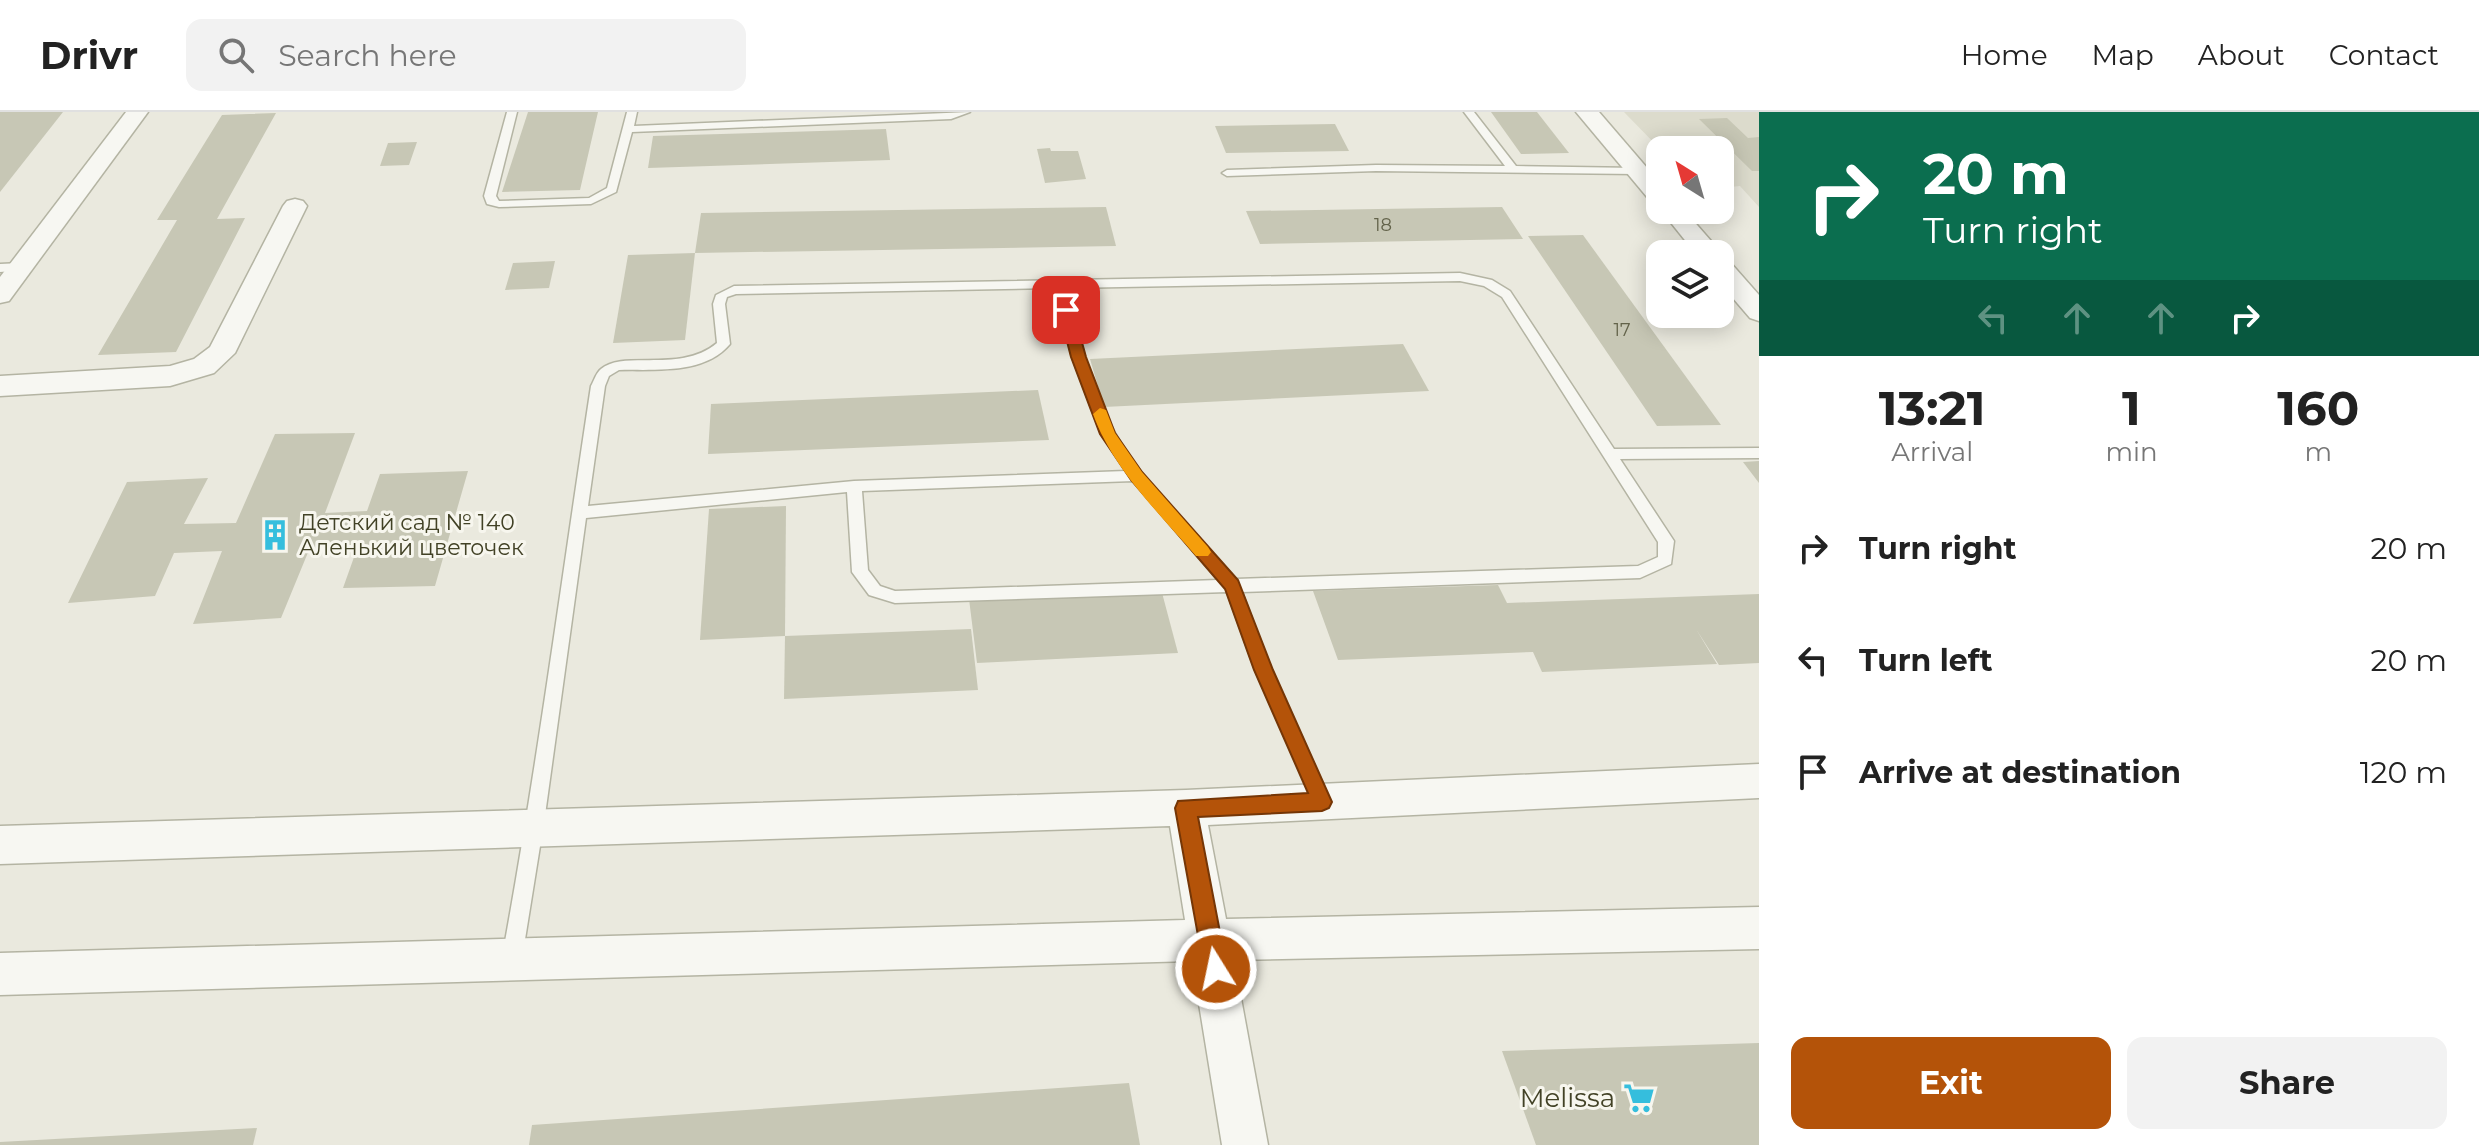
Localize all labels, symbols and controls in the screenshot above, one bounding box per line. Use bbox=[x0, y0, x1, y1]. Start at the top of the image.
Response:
search box bbox=[186, 19, 746, 91]
text: Drivr bbox=[40, 32, 138, 79]
icon: search bbox=[214, 33, 258, 77]
text: Search here bbox=[278, 37, 457, 74]
text: Home bbox=[1961, 38, 2048, 72]
text: Map bbox=[2092, 38, 2154, 72]
text: About bbox=[2198, 38, 2285, 72]
text: Contact bbox=[2329, 38, 2439, 72]
north arrow bbox=[1646, 136, 1734, 224]
map controls bbox=[1646, 136, 1734, 328]
text: 20 m bbox=[1923, 140, 2069, 208]
icon: right bbox=[1791, 144, 1895, 248]
text: Turn right bbox=[1923, 208, 2103, 252]
house number: 18 bbox=[1374, 214, 1392, 236]
button: layers bbox=[1646, 240, 1734, 328]
pin bbox=[1032, 276, 1100, 344]
icon: arrive bbox=[1044, 288, 1088, 332]
icon: left bbox=[1971, 296, 2015, 340]
icon: ahead bbox=[2055, 296, 2099, 340]
icon: ahead bbox=[2139, 296, 2183, 340]
icon: right bbox=[2223, 296, 2267, 340]
house number: 17 bbox=[1613, 319, 1631, 341]
text: 13:21 bbox=[1879, 379, 1986, 437]
text: 1 bbox=[2122, 379, 2141, 437]
text: 160 bbox=[2277, 379, 2359, 437]
text: Arrival bbox=[1891, 436, 1973, 468]
text: min bbox=[2105, 436, 2158, 468]
text: m bbox=[2304, 436, 2332, 468]
place label: Детский сад № 140 Аленький цветочек bbox=[299, 509, 524, 561]
building icon: Детский сад № 140 Аленький цветочек bbox=[258, 518, 292, 552]
icon: right bbox=[1791, 526, 1835, 570]
text: Turn right bbox=[1859, 530, 2016, 567]
text: 20 m bbox=[2370, 530, 2447, 567]
icon: left bbox=[1791, 638, 1835, 682]
text: Turn left bbox=[1859, 642, 1992, 679]
text: 20 m bbox=[2370, 642, 2447, 679]
icon: arrive bbox=[1791, 750, 1835, 794]
text: Arrive at destination bbox=[1859, 754, 2181, 791]
text: 120 m bbox=[2360, 754, 2447, 791]
position arrow bbox=[1174, 927, 1258, 1011]
button: Exit bbox=[1791, 1037, 2111, 1129]
button: Share bbox=[2127, 1037, 2447, 1129]
supermarket icon: Melissa bbox=[1622, 1081, 1656, 1115]
place label: Melissa bbox=[1520, 1082, 1615, 1114]

